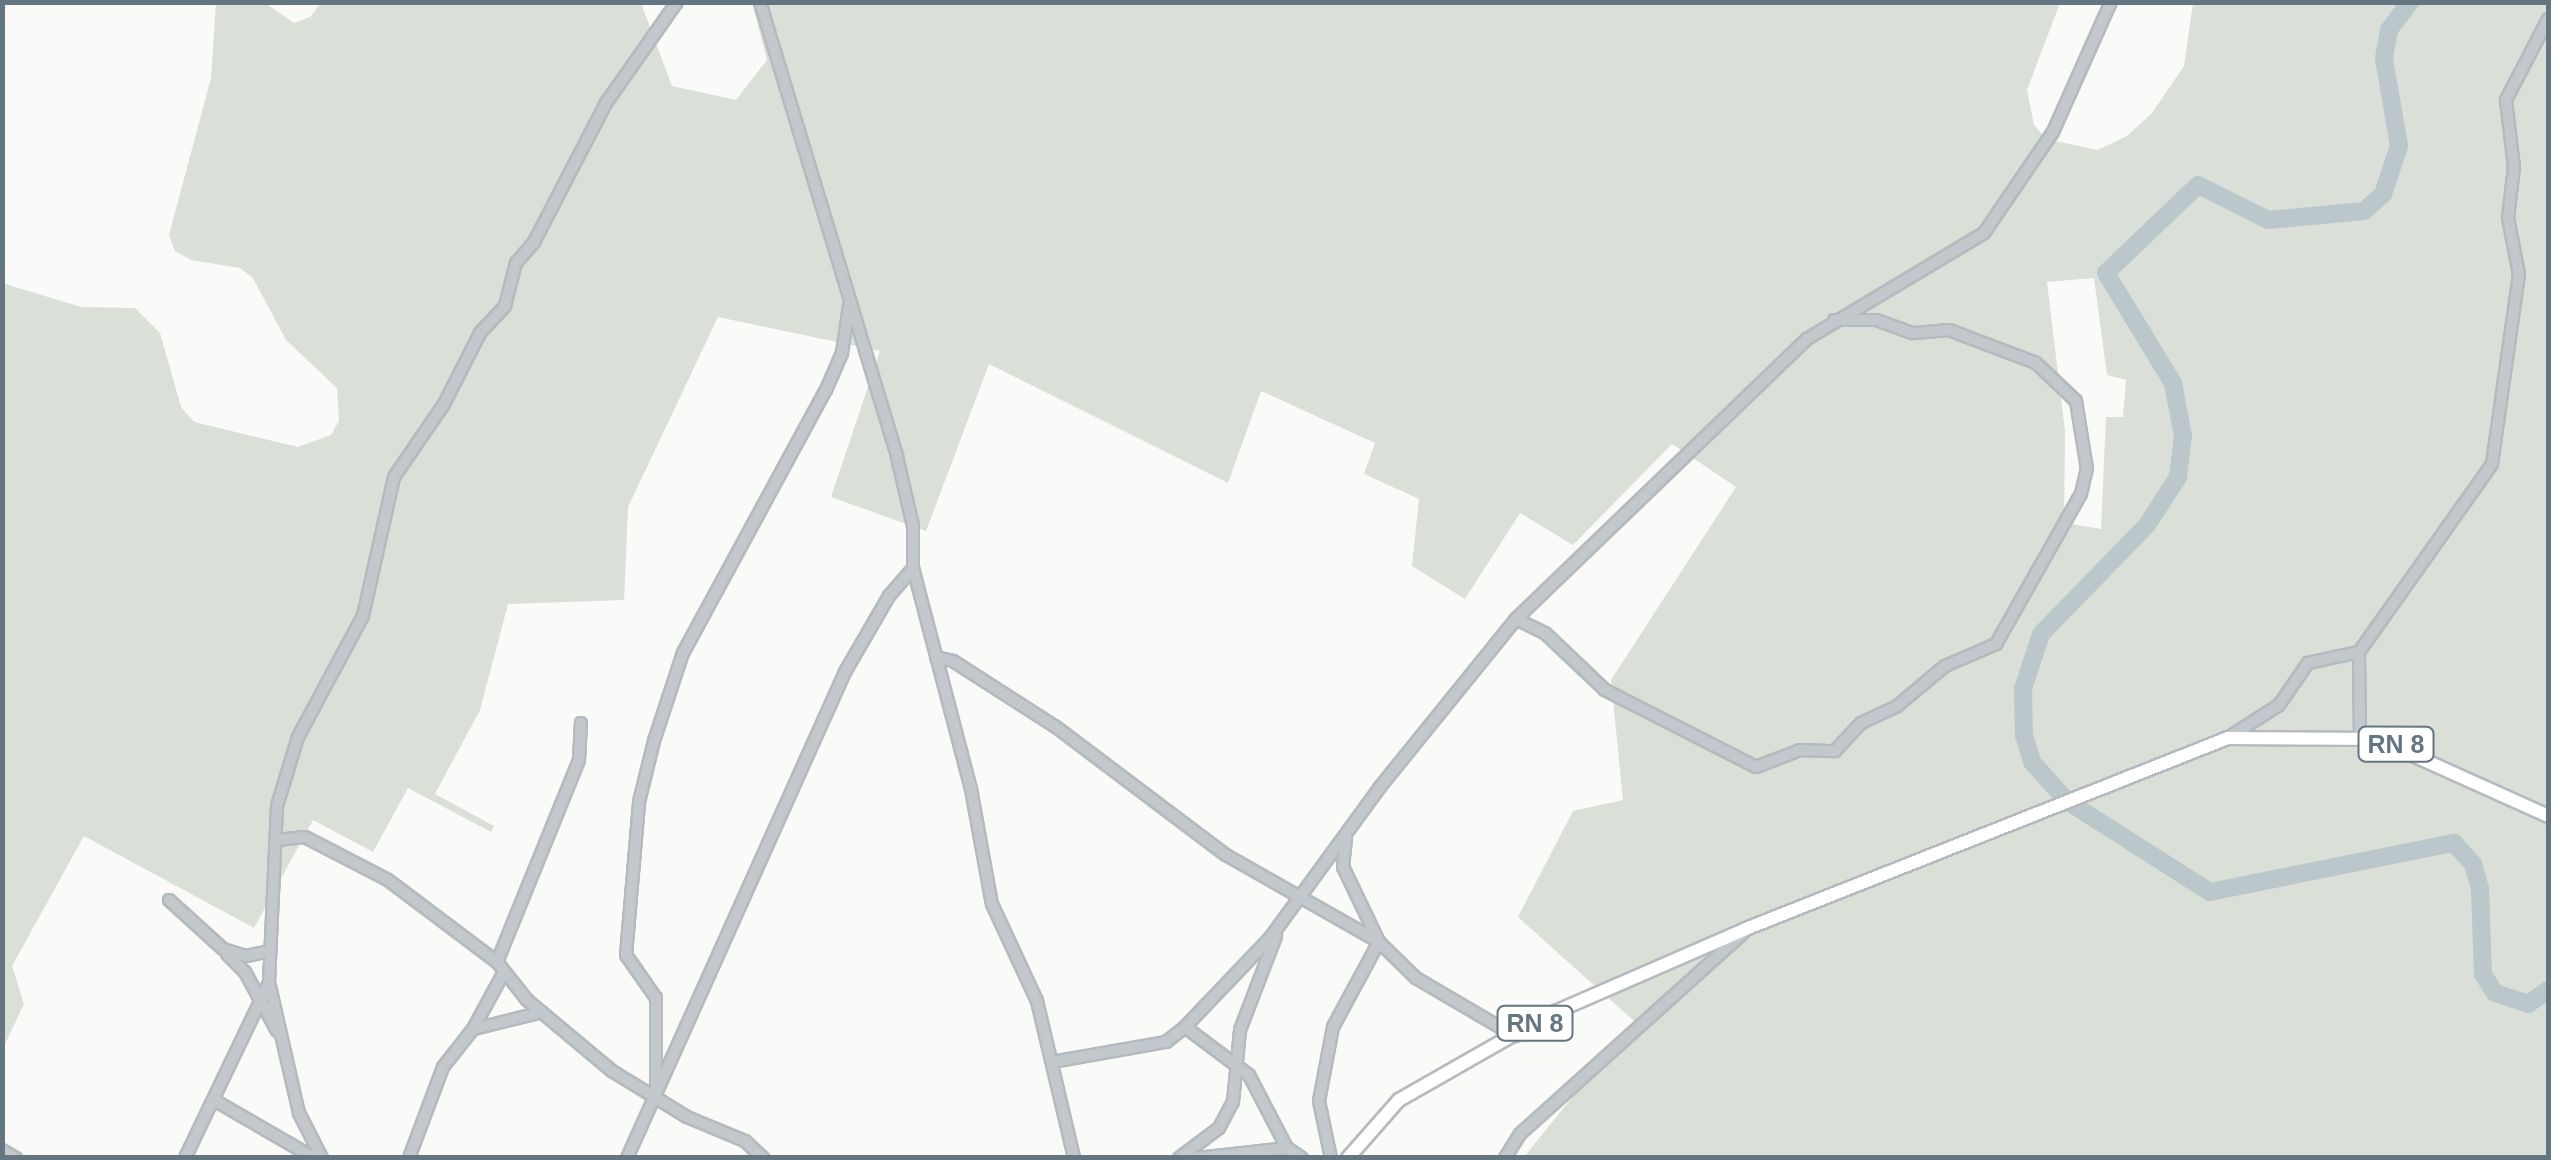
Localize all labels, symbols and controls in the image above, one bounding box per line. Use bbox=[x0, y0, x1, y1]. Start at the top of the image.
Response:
road number: RN 8 bbox=[2356, 724, 2436, 764]
road number: RN 8 bbox=[1495, 1003, 1575, 1043]

